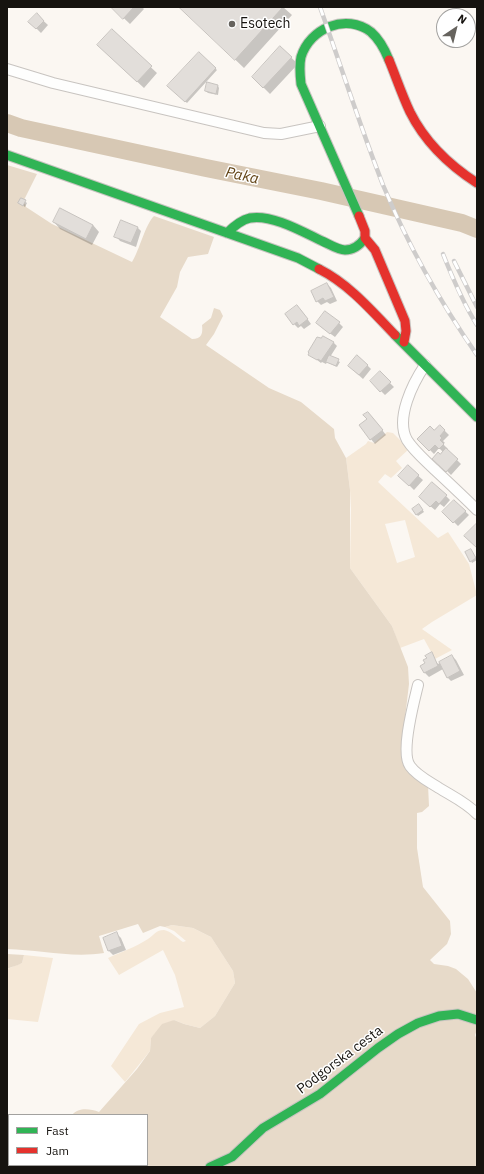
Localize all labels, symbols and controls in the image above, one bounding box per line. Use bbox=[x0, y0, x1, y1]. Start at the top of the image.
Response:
north arrow bbox=[436, 8, 476, 48]
text: N bbox=[455, 11, 470, 27]
place label: Esotech bbox=[240, 16, 290, 32]
marker: Esotech bbox=[227, 19, 237, 29]
water label: Paka bbox=[224, 164, 260, 188]
street label: Podgorska cesta bbox=[294, 1022, 386, 1098]
legend bbox=[8, 1114, 148, 1166]
text: Fast bbox=[46, 1123, 69, 1138]
text: Jam bbox=[46, 1143, 69, 1158]

